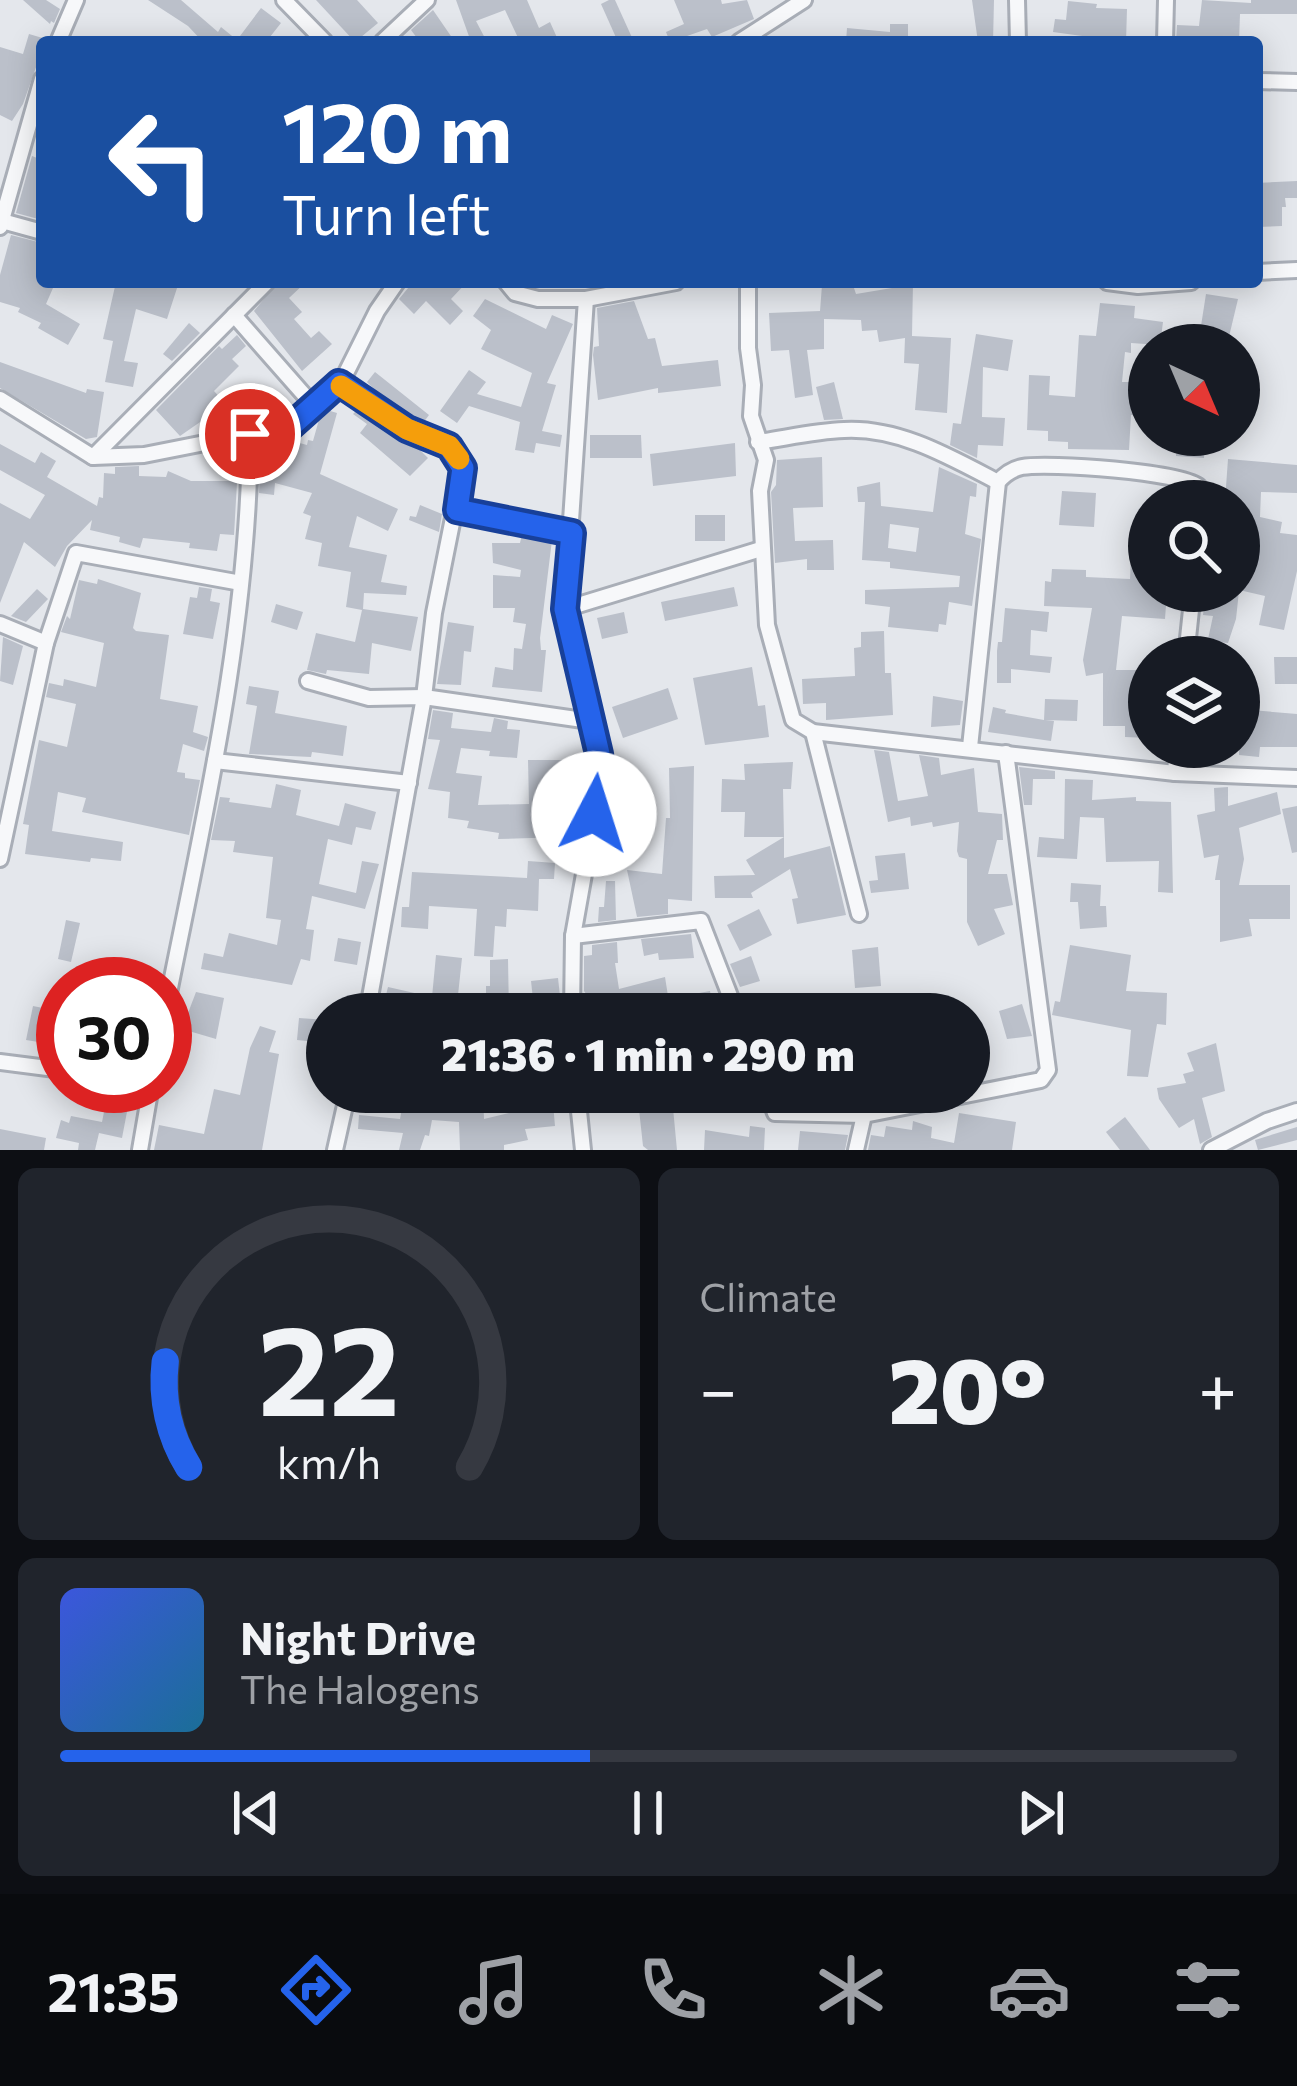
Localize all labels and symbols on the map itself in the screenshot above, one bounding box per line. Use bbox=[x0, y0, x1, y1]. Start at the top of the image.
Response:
north arrow bbox=[1128, 324, 1260, 456]
pin bbox=[199, 383, 301, 485]
position arrow bbox=[531, 751, 657, 877]
speed limit sign: 30 bbox=[36, 957, 192, 1113]

